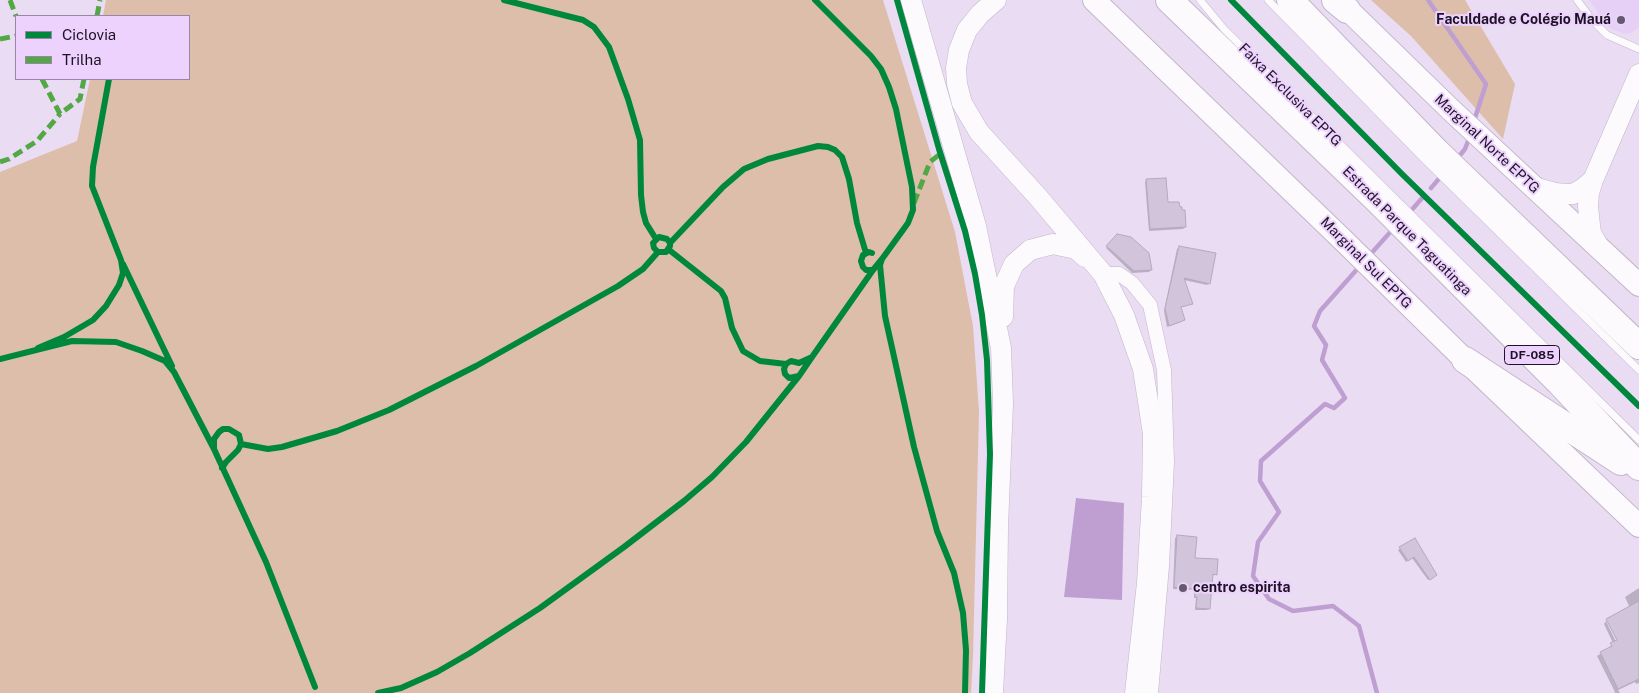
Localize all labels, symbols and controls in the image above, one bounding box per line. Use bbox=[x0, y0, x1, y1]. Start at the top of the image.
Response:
place label: Faculdade e Colégio Mauá bbox=[1436, 12, 1611, 28]
marker: Faculdade e Colégio Mauá bbox=[1615, 14, 1627, 26]
legend bbox=[15, 15, 190, 80]
text: Ciclovia bbox=[62, 26, 116, 43]
street label: Faixa Exclusiva EPTG bbox=[1235, 40, 1345, 150]
text: Trilha bbox=[62, 51, 101, 68]
street label: Marginal Norte EPTG bbox=[1431, 91, 1543, 197]
street label: Estrada Parque Taguatinga bbox=[1339, 163, 1475, 299]
street label: Marginal Sul EPTG bbox=[1317, 214, 1415, 312]
road number: DF-085 bbox=[1504, 346, 1560, 364]
place label: centro espirita bbox=[1193, 580, 1291, 596]
marker: centro espirita bbox=[1177, 582, 1189, 594]

